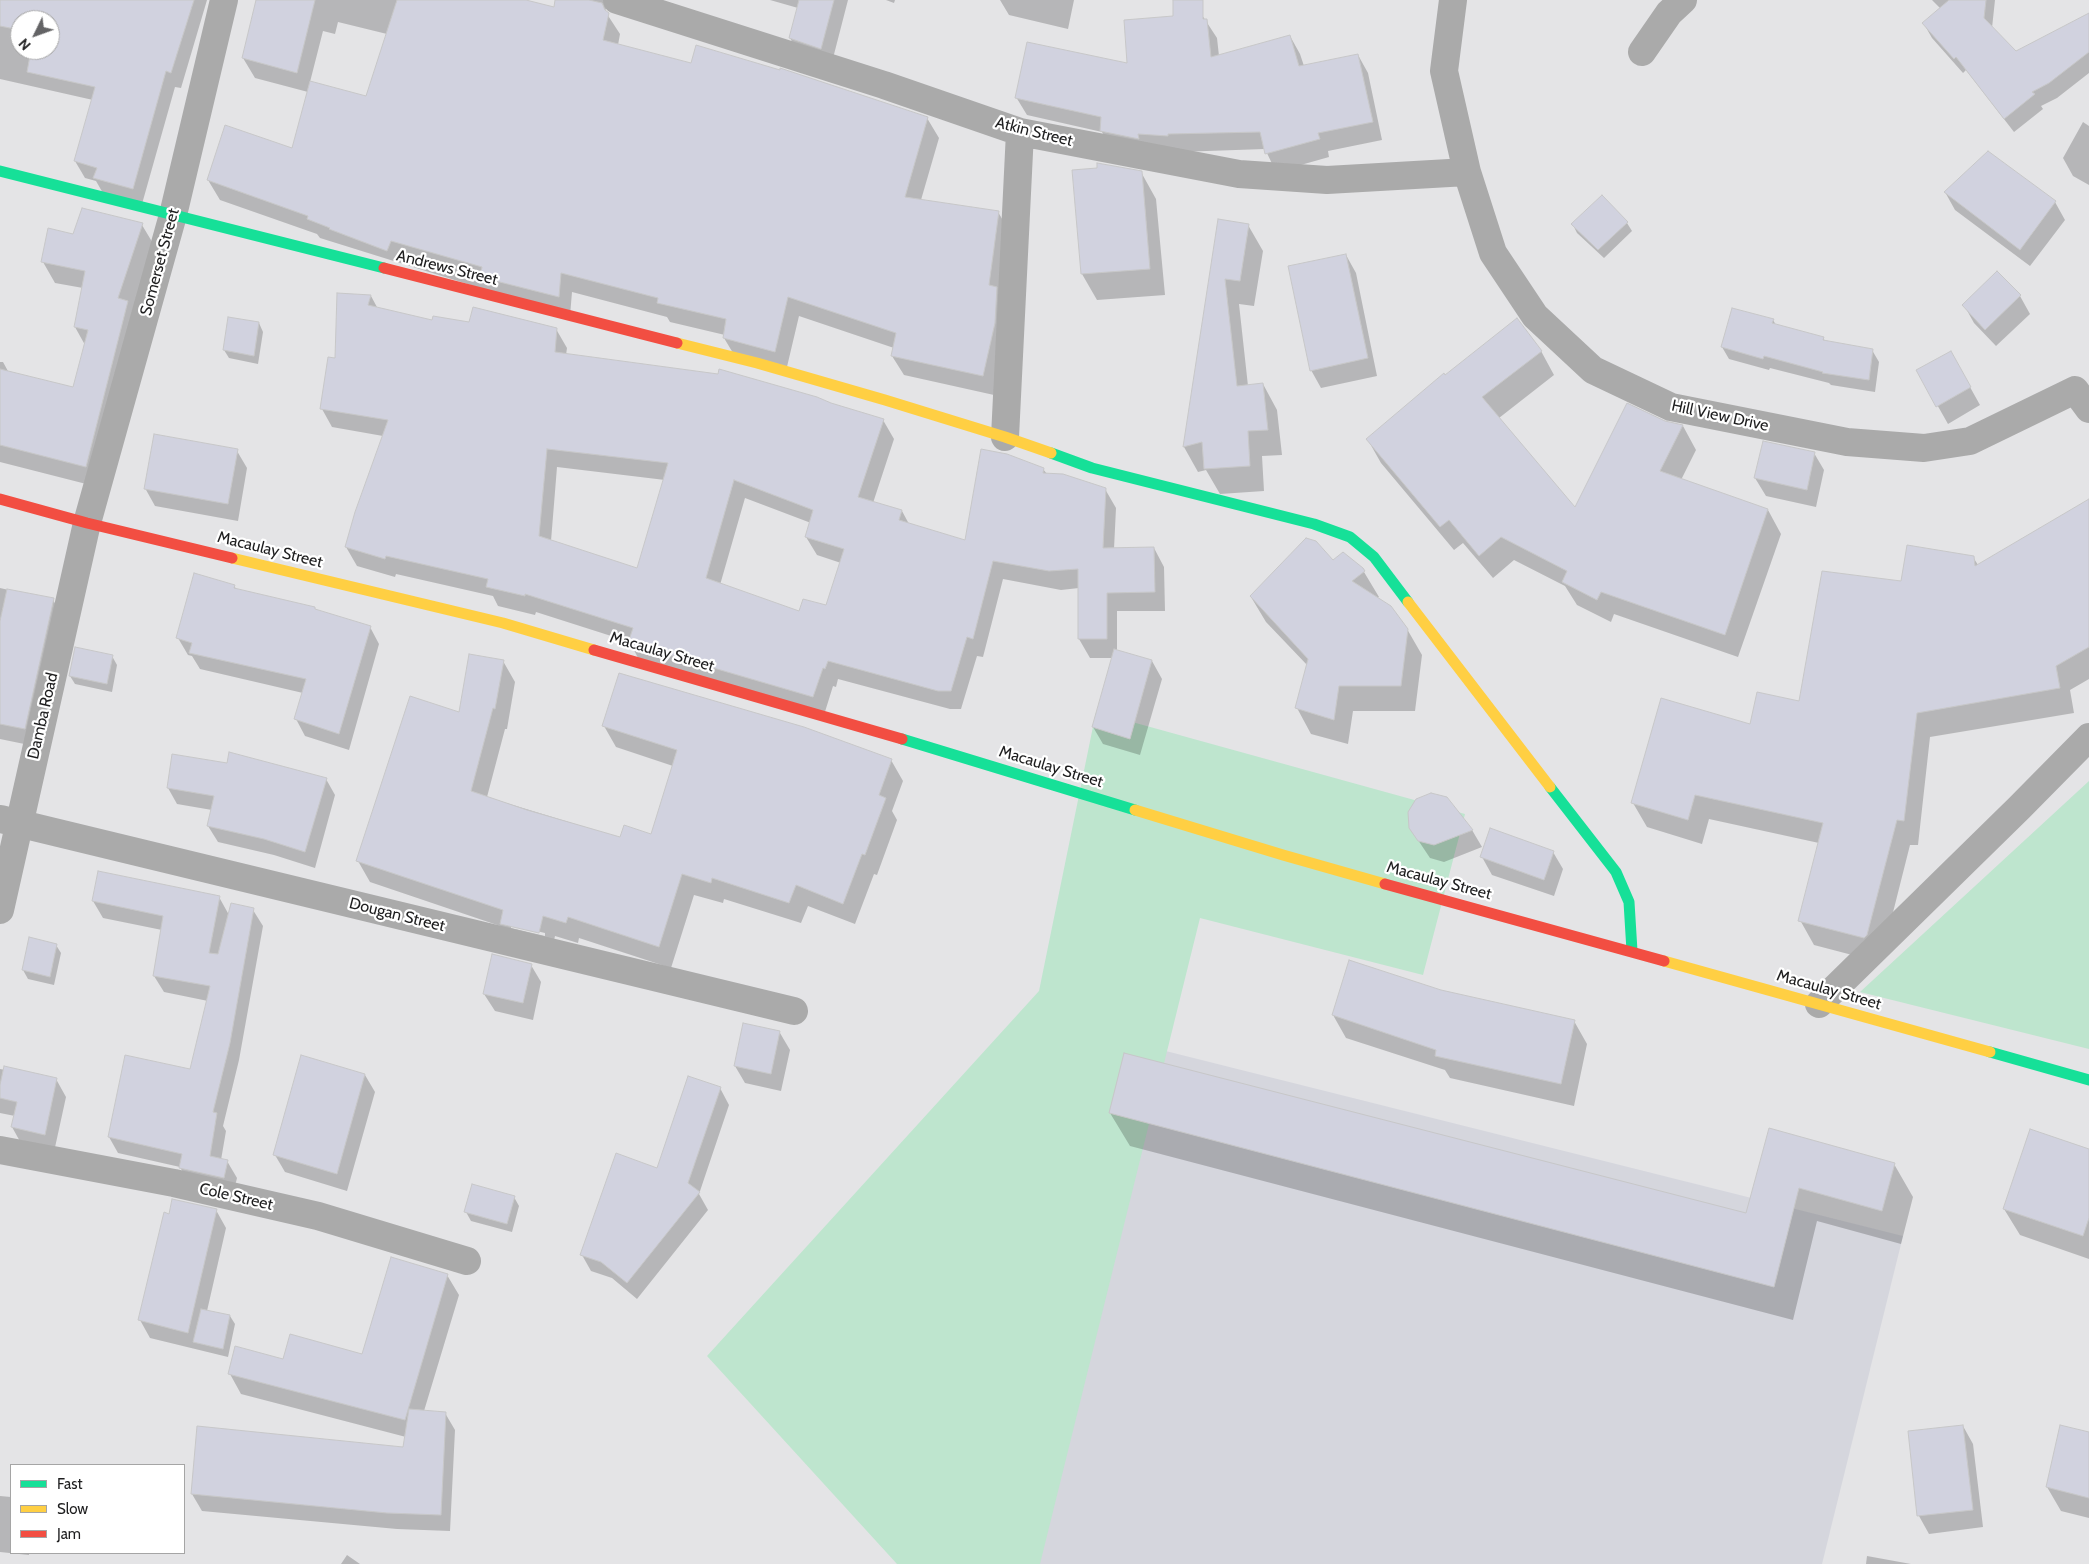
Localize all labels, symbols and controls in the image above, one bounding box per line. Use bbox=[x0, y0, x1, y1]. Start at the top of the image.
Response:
north arrow bbox=[10, 10, 60, 60]
text: N bbox=[15, 35, 35, 54]
street label: Atkin Street bbox=[993, 113, 1075, 151]
street label: Somerset Street bbox=[136, 206, 184, 318]
street label: Andrews Street bbox=[394, 246, 500, 290]
street label: Hill View Drive bbox=[1670, 396, 1770, 436]
street label: Macaulay Street bbox=[215, 528, 325, 572]
street label: Macaulay Street bbox=[608, 628, 716, 676]
street label: Damba Road bbox=[24, 671, 62, 761]
street label: Macaulay Street bbox=[997, 742, 1105, 792]
street label: Macaulay Street bbox=[1384, 858, 1494, 904]
street label: Dougan Street bbox=[347, 894, 447, 936]
street label: Macaulay Street bbox=[1775, 966, 1883, 1014]
street label: Cole Street bbox=[197, 1179, 275, 1215]
legend bbox=[10, 1464, 185, 1554]
text: Fast bbox=[57, 1475, 82, 1493]
text: Slow bbox=[57, 1500, 88, 1518]
text: Jam bbox=[57, 1525, 81, 1543]

